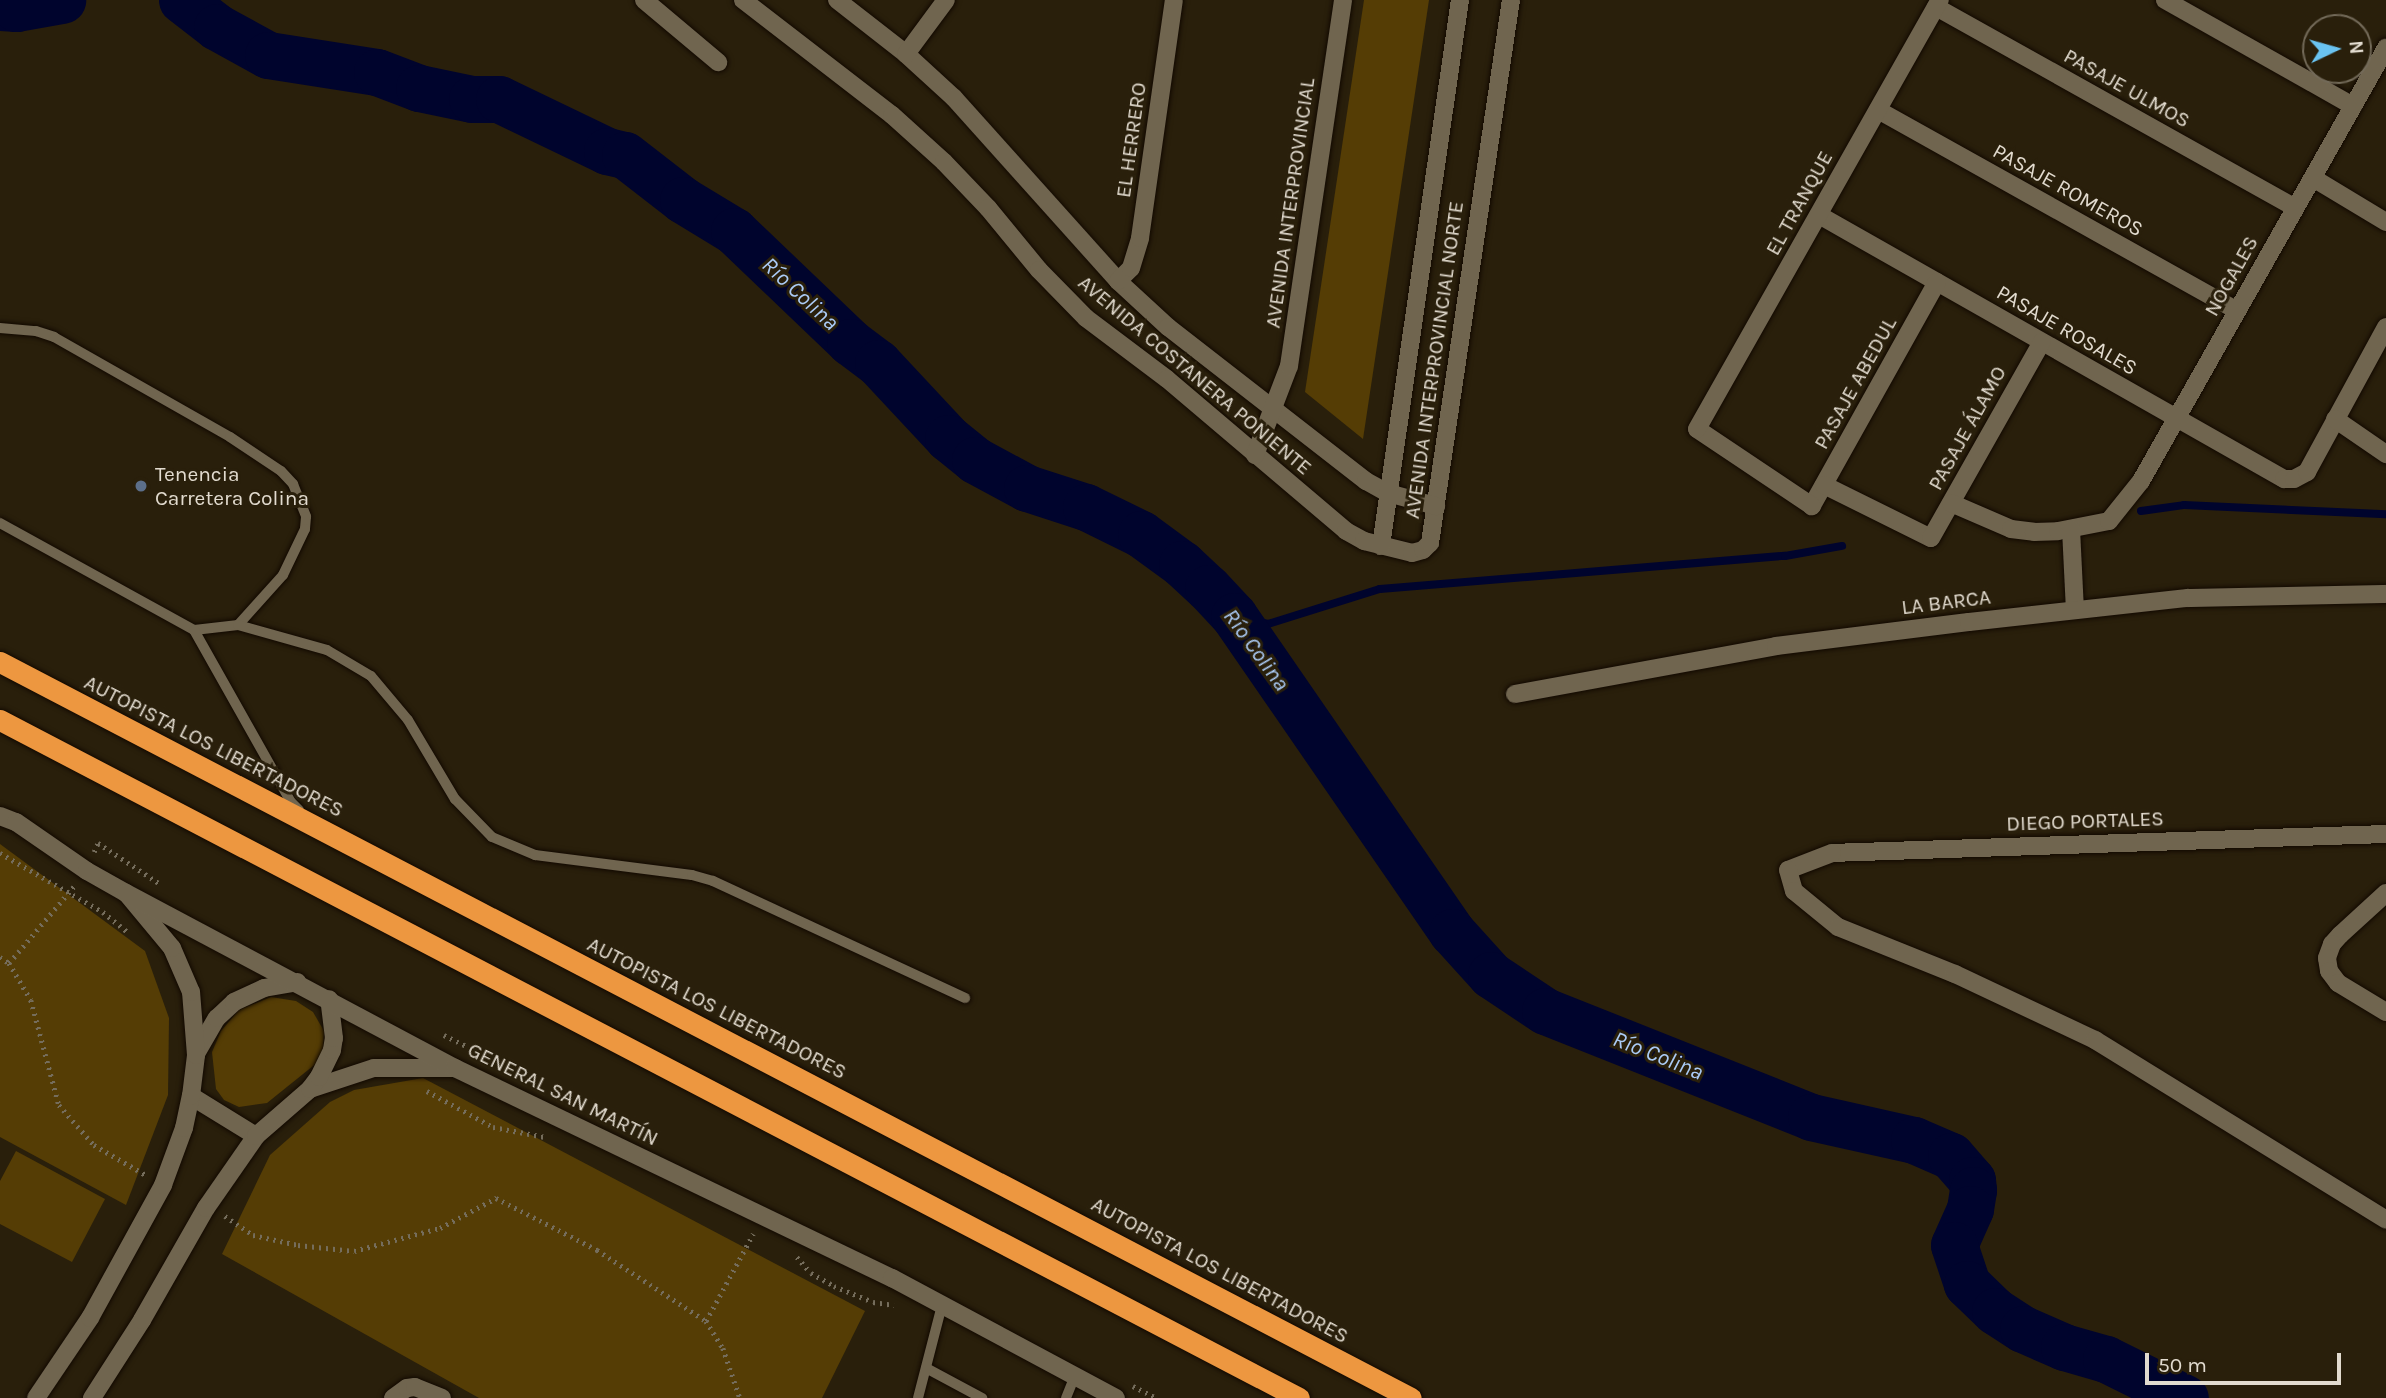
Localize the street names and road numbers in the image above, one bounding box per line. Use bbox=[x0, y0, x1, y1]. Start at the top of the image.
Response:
street label: PASAJE ULMOS bbox=[2059, 43, 2195, 133]
street label: AVENIDA INTERPROVINCIAL bbox=[1260, 76, 1320, 330]
street label: EL HERRERO bbox=[1110, 81, 1152, 199]
street label: PASAJE ROMEROS bbox=[1988, 138, 2148, 242]
street label: EL TRANQUE bbox=[1760, 146, 1838, 260]
street label: AVENIDA INTERPROVINCIAL NORTE bbox=[1399, 200, 1469, 520]
street label: NOGALES bbox=[2199, 231, 2263, 321]
street label: AVENIDA COSTANERA PONIENTE bbox=[1073, 270, 1317, 480]
street label: PASAJE ROSALES bbox=[1992, 279, 2142, 381]
street label: PASAJE ABEDUL bbox=[1808, 313, 1902, 453]
street label: PASAJE ÁLAMO bbox=[1922, 361, 2012, 495]
street label: LA BARCA bbox=[1900, 584, 1992, 620]
street label: AUTOPISTA LOS LIBERTADORES bbox=[80, 669, 348, 823]
street label: DIEGO PORTALES bbox=[2006, 806, 2164, 836]
street label: AUTOPISTA LOS LIBERTADORES bbox=[583, 931, 851, 1085]
street label: GENERAL SAN MARTÍN bbox=[464, 1037, 662, 1151]
street label: AUTOPISTA LOS LIBERTADORES bbox=[1087, 1191, 1353, 1349]

